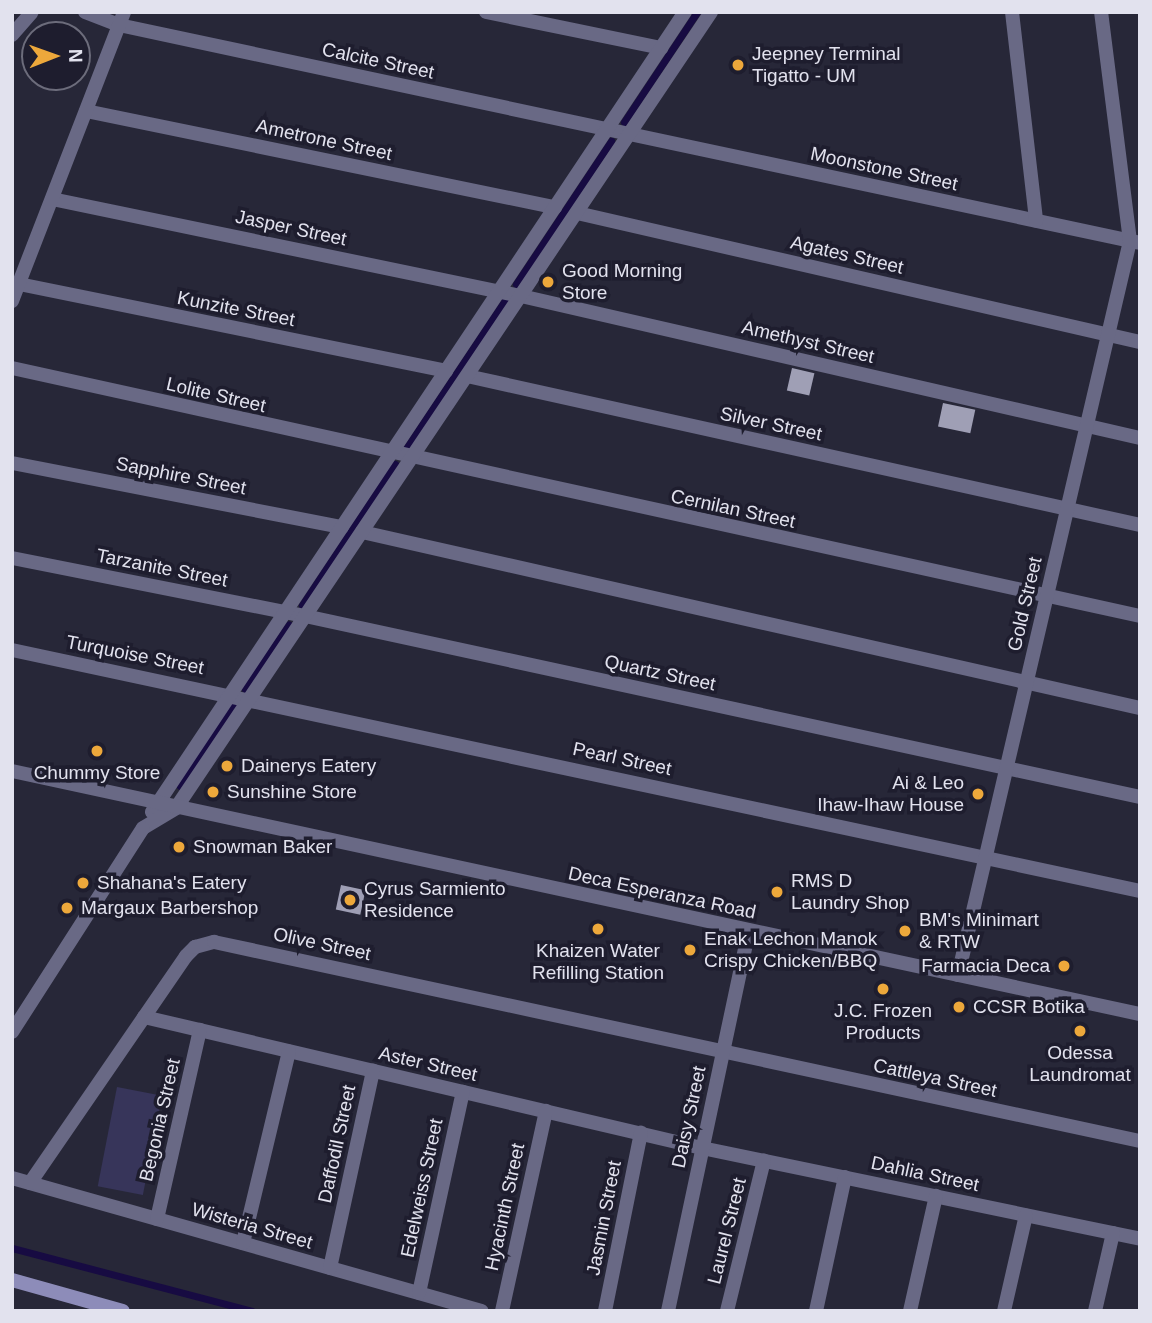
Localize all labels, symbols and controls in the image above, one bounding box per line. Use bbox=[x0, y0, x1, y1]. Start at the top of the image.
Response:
north arrow bbox=[21, 21, 91, 91]
street label: Calcite Street bbox=[320, 38, 436, 84]
place label: Jeepney Terminal Tigatto - UM bbox=[752, 43, 901, 87]
text: N bbox=[65, 49, 86, 63]
marker: Jeepney Terminal Tigatto - UM bbox=[730, 57, 746, 73]
street label: Ametrone Street bbox=[254, 114, 394, 166]
street label: Moonstone Street bbox=[808, 142, 960, 196]
street label: Jasper Street bbox=[233, 205, 349, 251]
street label: Agates Street bbox=[788, 231, 906, 279]
place label: Good Morning Store bbox=[562, 260, 682, 304]
marker: Good Morning Store bbox=[540, 274, 556, 290]
street label: Kunzite Street bbox=[175, 286, 297, 332]
street label: Amethyst Street bbox=[740, 316, 876, 368]
street label: Lolite Street bbox=[164, 372, 268, 418]
street label: Silver Street bbox=[718, 402, 824, 446]
street label: Sapphire Street bbox=[114, 452, 248, 500]
street label: Cernilan Street bbox=[669, 485, 797, 533]
street label: Tarzanite Street bbox=[95, 544, 229, 592]
street label: Gold Street bbox=[1003, 555, 1047, 653]
street label: Turquoise Street bbox=[64, 630, 206, 680]
street label: Quartz Street bbox=[602, 650, 718, 696]
street label: Pearl Street bbox=[571, 737, 673, 781]
marker: Chummy Store bbox=[89, 743, 105, 759]
place label: Dainerys Eatery bbox=[241, 755, 376, 777]
marker: Dainerys Eatery bbox=[219, 758, 235, 774]
place label: Chummy Store bbox=[34, 762, 160, 784]
place label: Ai & Leo Ihaw-Ihaw House bbox=[817, 772, 964, 816]
place label: Sunshine Store bbox=[227, 781, 357, 803]
marker: Sunshine Store bbox=[205, 784, 221, 800]
marker: Ai & Leo Ihaw-Ihaw House bbox=[970, 786, 986, 802]
place label: Snowman Baker bbox=[193, 836, 332, 858]
marker: Snowman Baker bbox=[171, 839, 187, 855]
street label: Deca Esperanza Road bbox=[566, 862, 758, 924]
place label: RMS D Laundry Shop bbox=[791, 870, 909, 914]
place label: Shahana's Eatery bbox=[97, 872, 246, 894]
marker: Shahana's Eatery bbox=[75, 875, 91, 891]
place label: Cyrus Sarmiento Residence bbox=[364, 878, 505, 922]
marker: RMS D Laundry Shop bbox=[769, 884, 785, 900]
marker: Cyrus Sarmiento Residence bbox=[342, 892, 358, 908]
place label: Margaux Barbershop bbox=[81, 897, 258, 919]
marker: Margaux Barbershop bbox=[59, 900, 75, 916]
place label: BM's Minimart & RTW bbox=[919, 909, 1039, 953]
marker: Khaizen Water Refilling Station bbox=[590, 921, 606, 937]
street label: Olive Street bbox=[271, 923, 373, 965]
marker: BM's Minimart & RTW bbox=[897, 923, 913, 939]
place label: Enak Lechon Manok Crispy Chicken/BBQ bbox=[704, 928, 877, 972]
place label: Khaizen Water Refilling Station bbox=[532, 940, 664, 984]
marker: Enak Lechon Manok Crispy Chicken/BBQ bbox=[682, 942, 698, 958]
place label: Farmacia Deca bbox=[921, 955, 1050, 977]
marker: Farmacia Deca bbox=[1056, 958, 1072, 974]
marker: J.C. Frozen Products bbox=[875, 981, 891, 997]
place label: CCSR Botika bbox=[973, 996, 1085, 1018]
marker: CCSR Botika bbox=[951, 999, 967, 1015]
place label: J.C. Frozen Products bbox=[834, 1000, 932, 1044]
marker: Odessa Laundromat bbox=[1072, 1023, 1088, 1039]
street label: Aster Street bbox=[377, 1042, 479, 1086]
place label: Odessa Laundromat bbox=[1029, 1042, 1131, 1086]
street label: Cattleya Street bbox=[871, 1054, 999, 1102]
street label: Begonia Street bbox=[135, 1056, 185, 1184]
street label: Daisy Street bbox=[667, 1064, 711, 1170]
street label: Daffodil Street bbox=[313, 1083, 361, 1205]
street label: Edelweiss Street bbox=[396, 1116, 448, 1260]
street label: Hyacinth Street bbox=[480, 1141, 530, 1273]
street label: Dahlia Street bbox=[869, 1151, 981, 1197]
street label: Jasmin Street bbox=[582, 1159, 626, 1277]
street label: Laurel Street bbox=[703, 1175, 751, 1287]
street label: Wisteria Street bbox=[189, 1198, 315, 1254]

